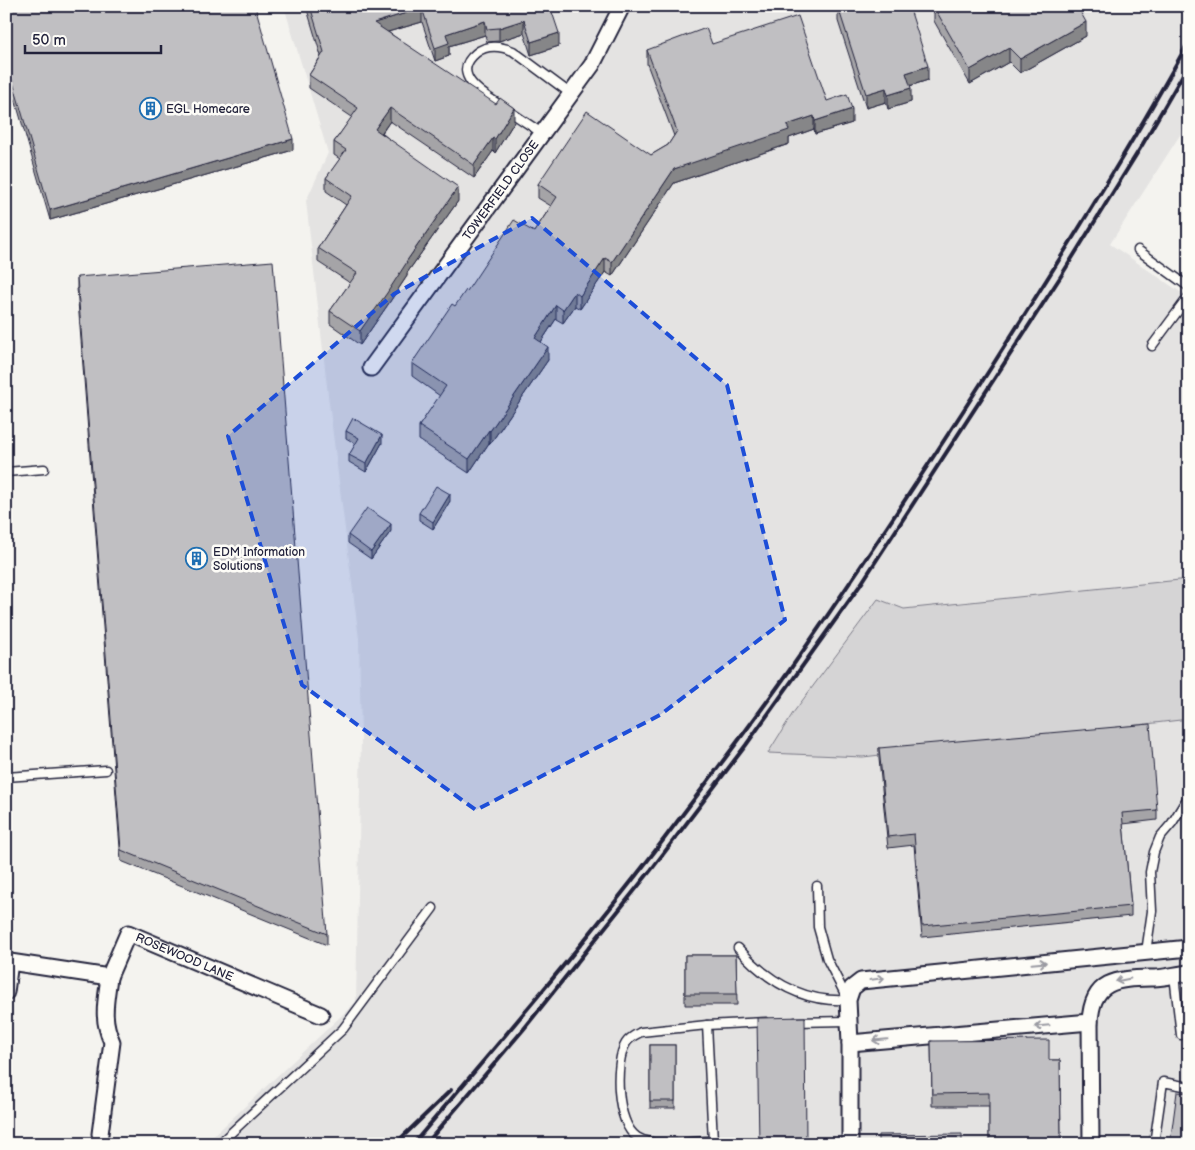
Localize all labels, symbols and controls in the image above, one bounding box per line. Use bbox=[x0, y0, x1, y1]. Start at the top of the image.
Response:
scale bar bbox=[25, 22, 161, 54]
text: 50 m bbox=[32, 31, 66, 50]
building icon: EGL Homecare bbox=[138, 97, 162, 121]
place label: EGL Homecare bbox=[166, 102, 250, 117]
street label: TOWERFIELD CLOSE bbox=[460, 138, 542, 243]
place label: EDM Information Solutions bbox=[213, 545, 305, 574]
building icon: EDM Information Solutions bbox=[185, 547, 209, 571]
street label: ROSEWOOD LANE bbox=[133, 930, 236, 985]
one-way arrow bbox=[1031, 958, 1047, 968]
one-way arrow bbox=[869, 973, 885, 983]
one-way arrow bbox=[1116, 976, 1132, 985]
one-way arrow bbox=[1034, 1021, 1050, 1031]
one-way arrow bbox=[872, 1036, 888, 1045]

